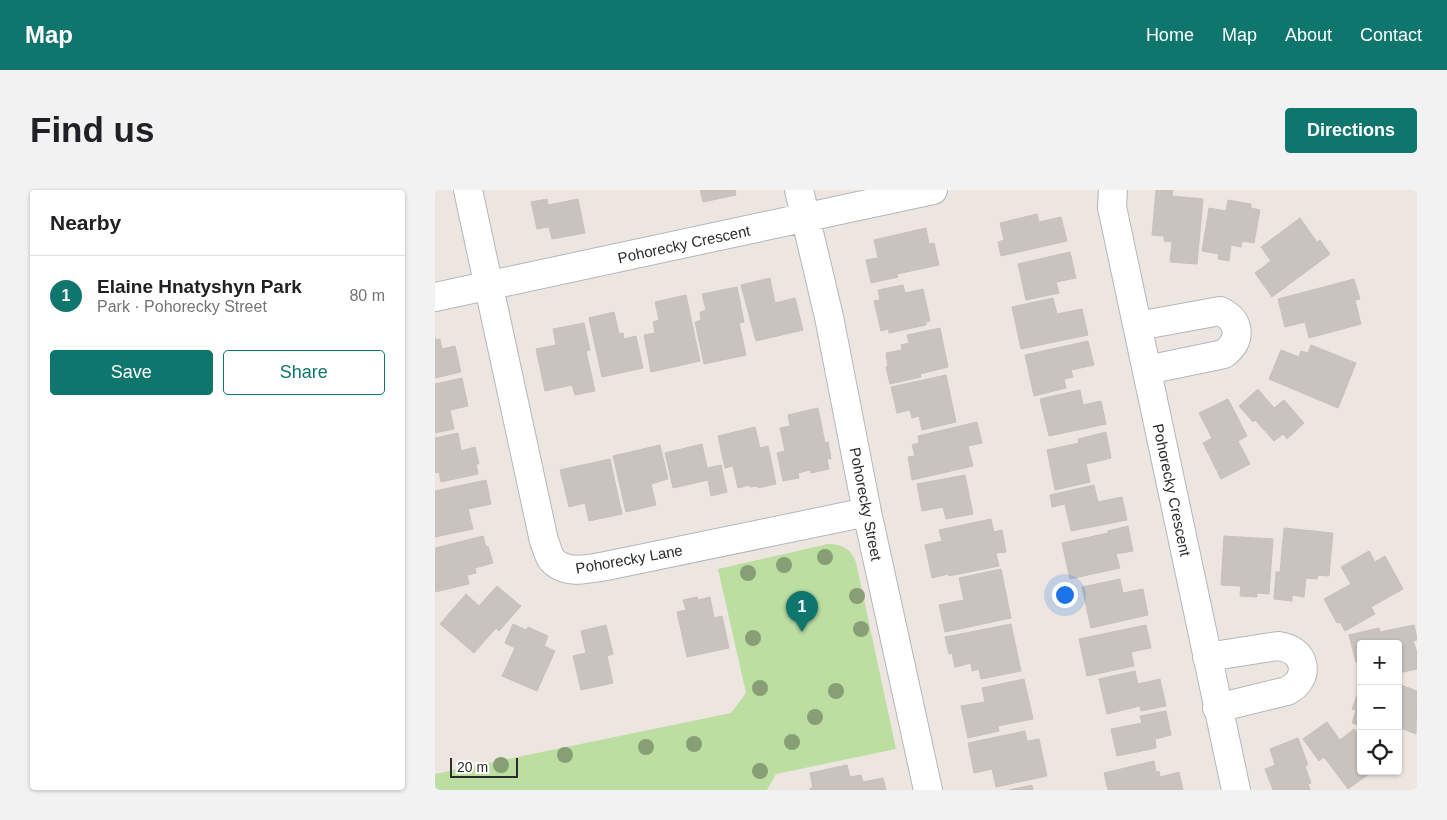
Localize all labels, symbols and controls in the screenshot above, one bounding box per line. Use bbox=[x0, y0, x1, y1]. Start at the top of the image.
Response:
text: Map bbox=[25, 21, 73, 48]
text: Home bbox=[1146, 25, 1194, 45]
text: Map bbox=[1222, 25, 1257, 45]
text: About bbox=[1285, 25, 1332, 45]
text: Contact bbox=[1360, 25, 1422, 45]
button: Directions bbox=[1285, 108, 1417, 153]
text: Find us bbox=[30, 110, 154, 149]
text: Nearby bbox=[50, 211, 121, 234]
street label: Pohorecky Crescent bbox=[616, 221, 753, 266]
text: Elaine Hnatyshyn Park bbox=[97, 276, 302, 297]
text: 1 bbox=[62, 287, 70, 304]
text: 80 m bbox=[349, 287, 385, 304]
text: Park · Pohorecky Street bbox=[97, 298, 267, 315]
button: Save bbox=[50, 350, 213, 395]
button: Share bbox=[223, 350, 385, 395]
street label: Pohorecky Crescent bbox=[1150, 422, 1195, 559]
street label: Pohorecky Street bbox=[847, 446, 885, 563]
street label: Pohorecky Lane bbox=[574, 541, 684, 577]
your location bbox=[1052, 582, 1078, 608]
pin: 1 bbox=[786, 591, 818, 632]
map controls bbox=[1357, 640, 1402, 775]
button: + bbox=[1357, 640, 1402, 685]
button: − bbox=[1357, 685, 1402, 730]
button: locate bbox=[1357, 730, 1402, 775]
scale bar bbox=[450, 755, 517, 778]
text: 20 m bbox=[457, 759, 488, 775]

